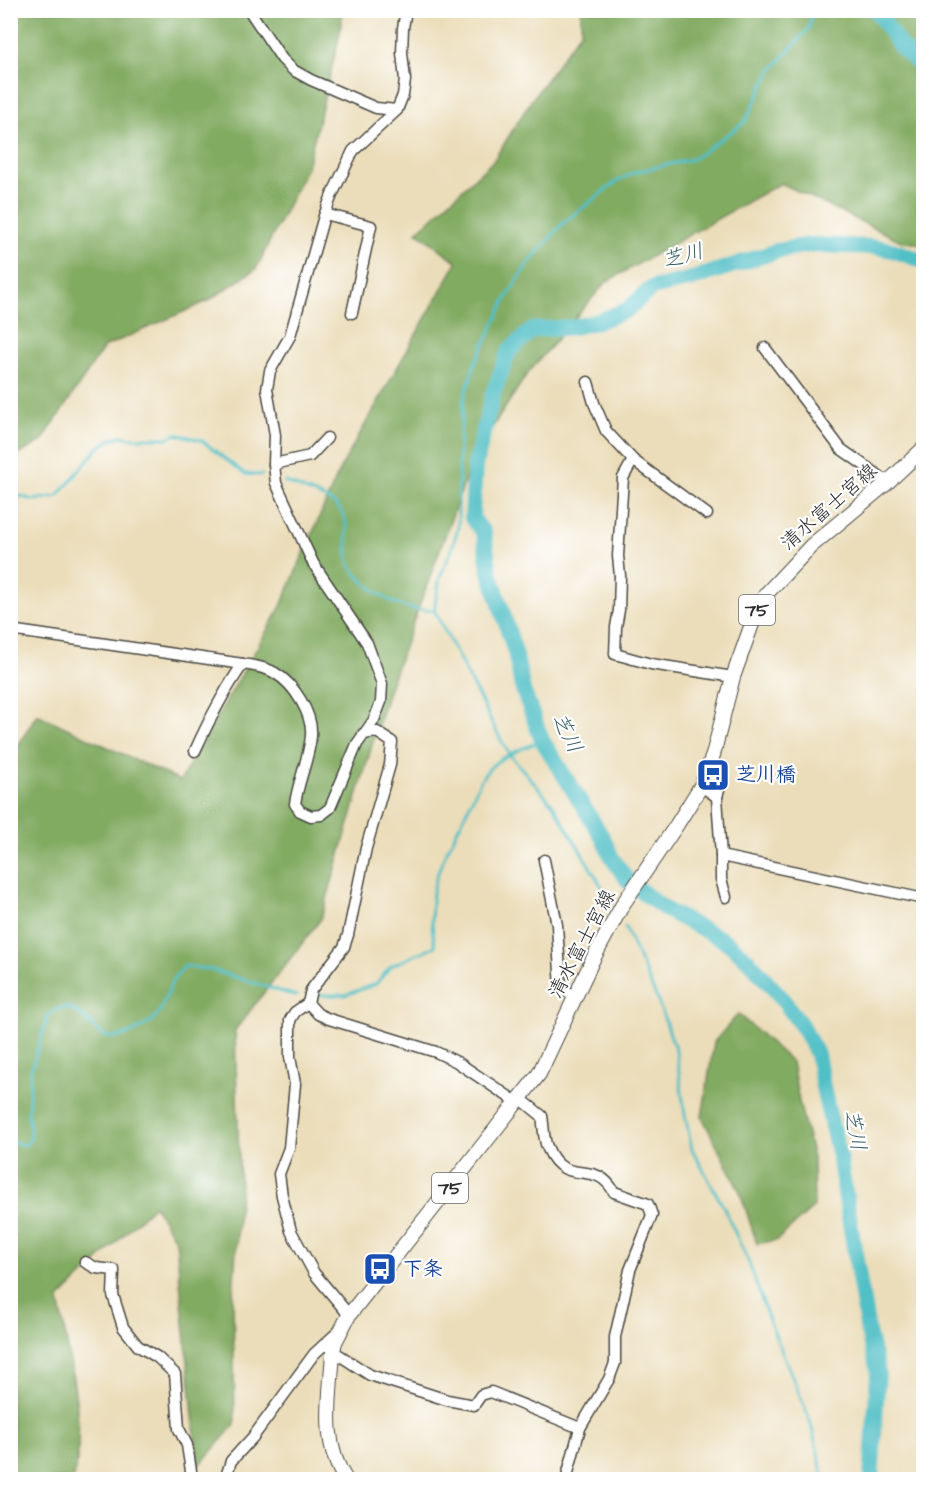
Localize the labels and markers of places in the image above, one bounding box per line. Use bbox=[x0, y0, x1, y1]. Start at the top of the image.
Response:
bus stop icon: 芝川橋 bbox=[695, 757, 731, 793]
place label: 芝川橋 bbox=[736, 761, 796, 789]
bus stop icon: 下条 bbox=[362, 1251, 398, 1287]
place label: 下条 bbox=[403, 1255, 443, 1283]

